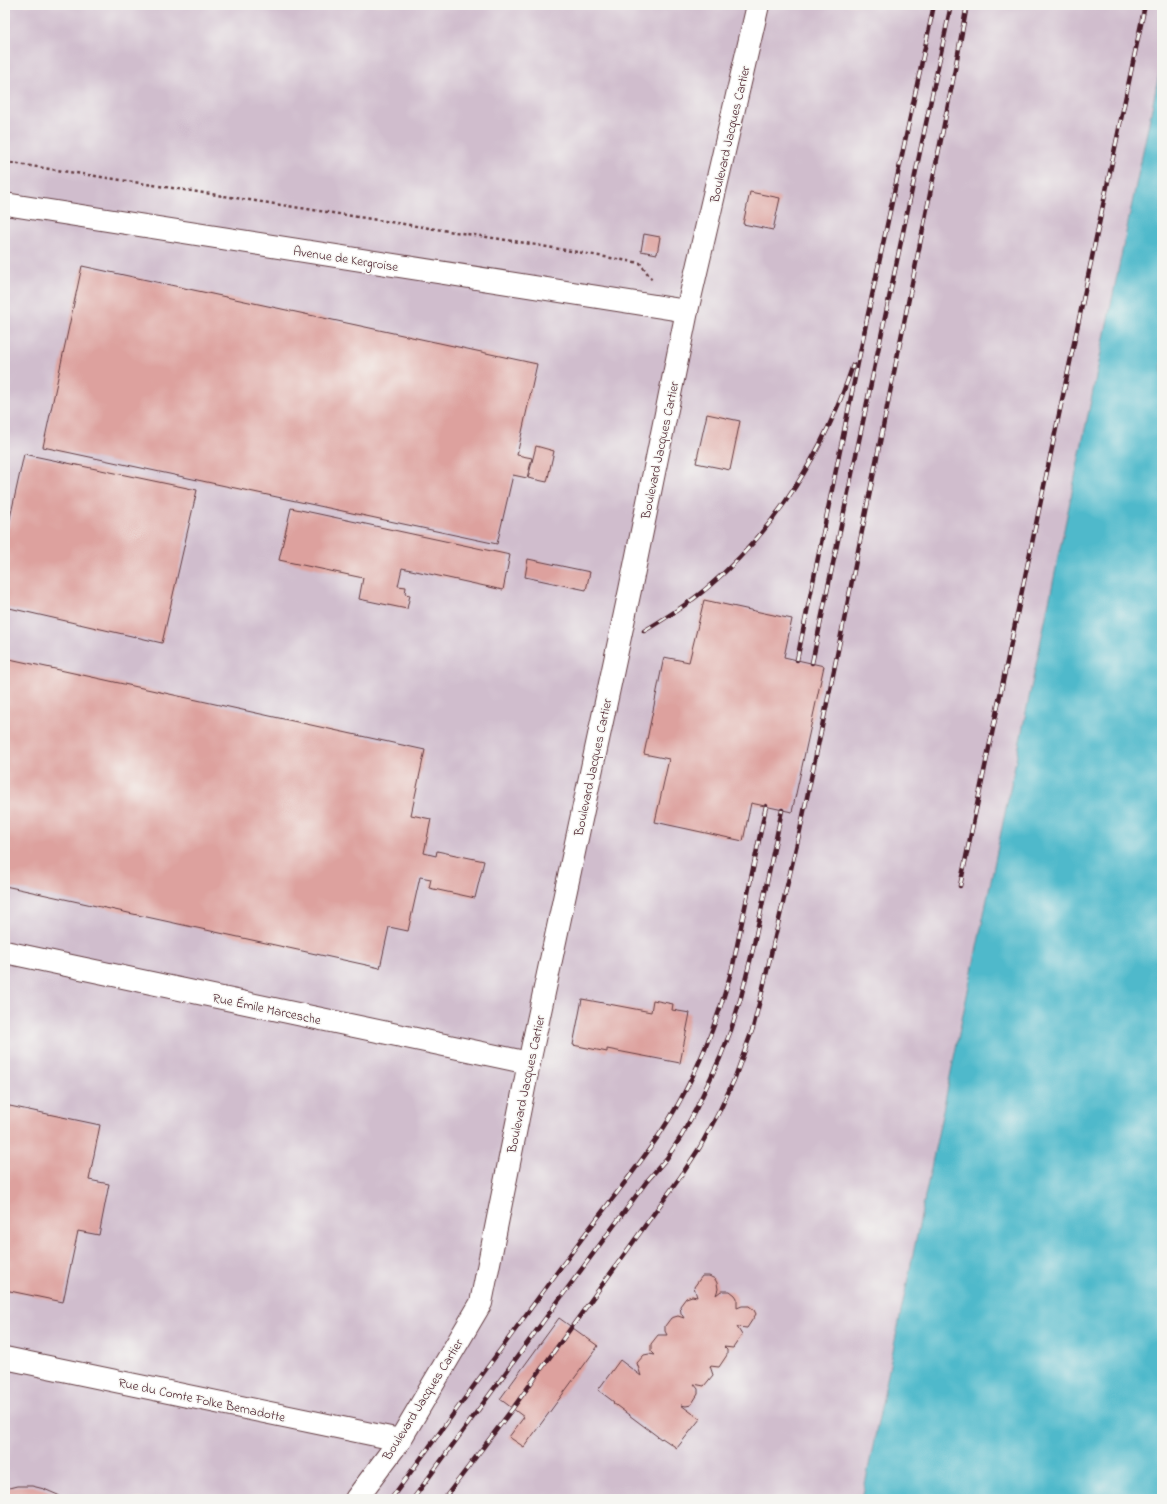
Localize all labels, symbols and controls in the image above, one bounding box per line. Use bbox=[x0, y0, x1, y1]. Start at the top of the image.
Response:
street label: Boulevard Jacques Cartier bbox=[705, 63, 756, 206]
street label: Avenue de Kergroise bbox=[292, 242, 400, 278]
street label: Boulevard Jacques Cartier bbox=[636, 379, 685, 522]
street label: Boulevard Jacques Cartier bbox=[569, 696, 618, 839]
street label: Rue Émile Marcesche bbox=[211, 989, 323, 1030]
street label: Boulevard Jacques Cartier bbox=[502, 1013, 551, 1156]
street label: Boulevard Jacques Cartier bbox=[378, 1335, 469, 1465]
street label: Rue du Comte Folke Bernadotte bbox=[116, 1373, 287, 1427]

